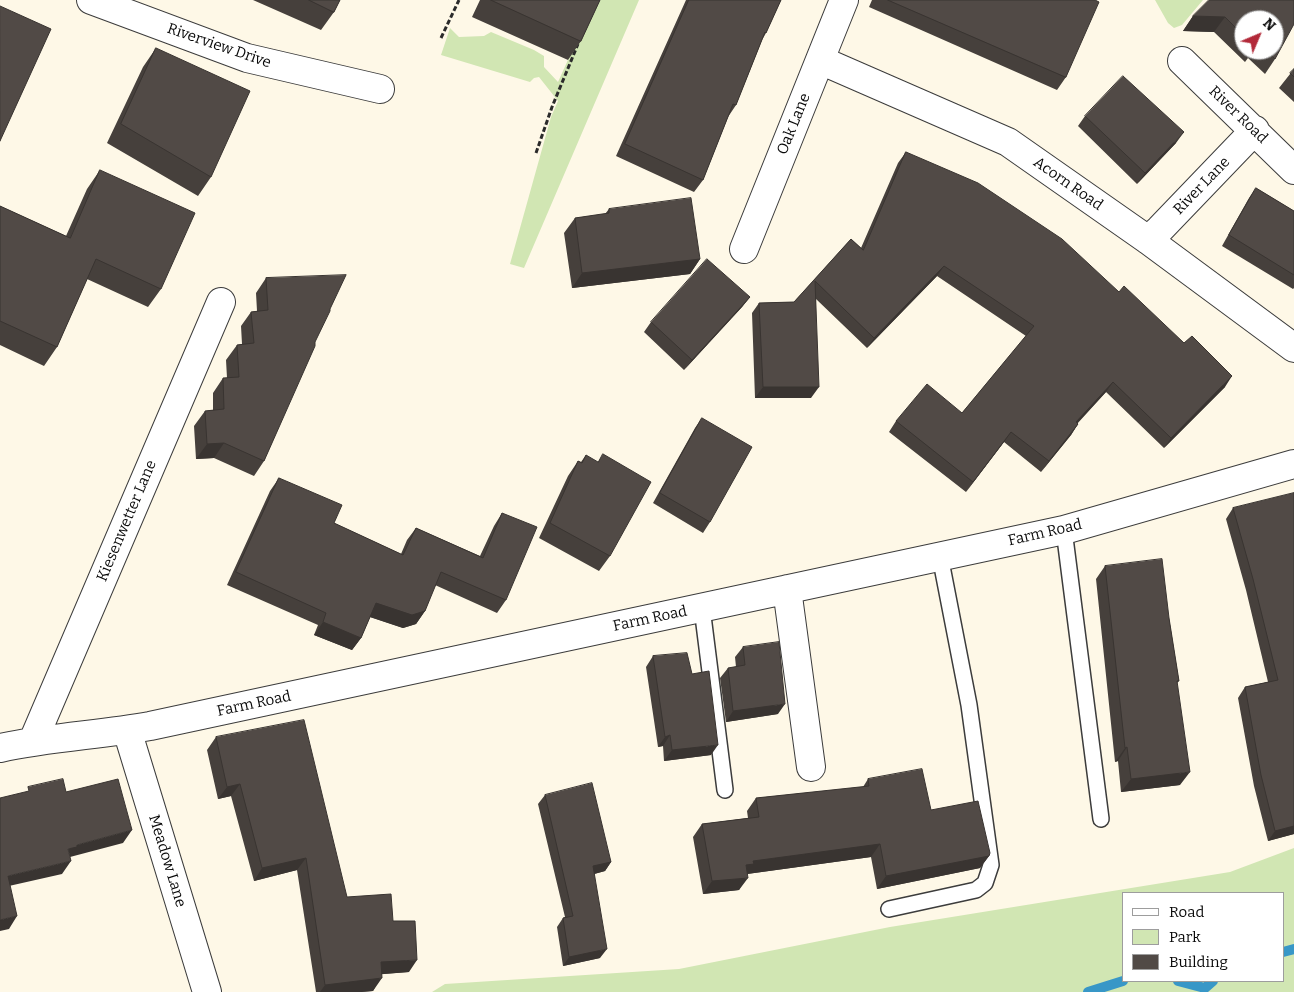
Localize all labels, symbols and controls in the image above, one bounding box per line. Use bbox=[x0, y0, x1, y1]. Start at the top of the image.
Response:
north arrow bbox=[1234, 10, 1284, 60]
text: N bbox=[1259, 15, 1279, 35]
street label: Riverview Drive bbox=[165, 20, 273, 72]
street label: River Road bbox=[1205, 83, 1271, 147]
street label: Oak Lane bbox=[774, 91, 814, 157]
street label: River Lane bbox=[1170, 153, 1234, 219]
street label: Acorn Road bbox=[1030, 154, 1106, 214]
street label: Kiesenwetter Lane bbox=[93, 458, 161, 584]
street label: Farm Road bbox=[1006, 516, 1084, 550]
street label: Farm Road bbox=[611, 602, 689, 636]
street label: Farm Road bbox=[215, 687, 293, 721]
street label: Meadow Lane bbox=[144, 813, 190, 909]
legend bbox=[1122, 892, 1284, 982]
text: Road bbox=[1169, 903, 1204, 921]
text: Park bbox=[1169, 928, 1201, 946]
text: Building bbox=[1169, 953, 1228, 971]

